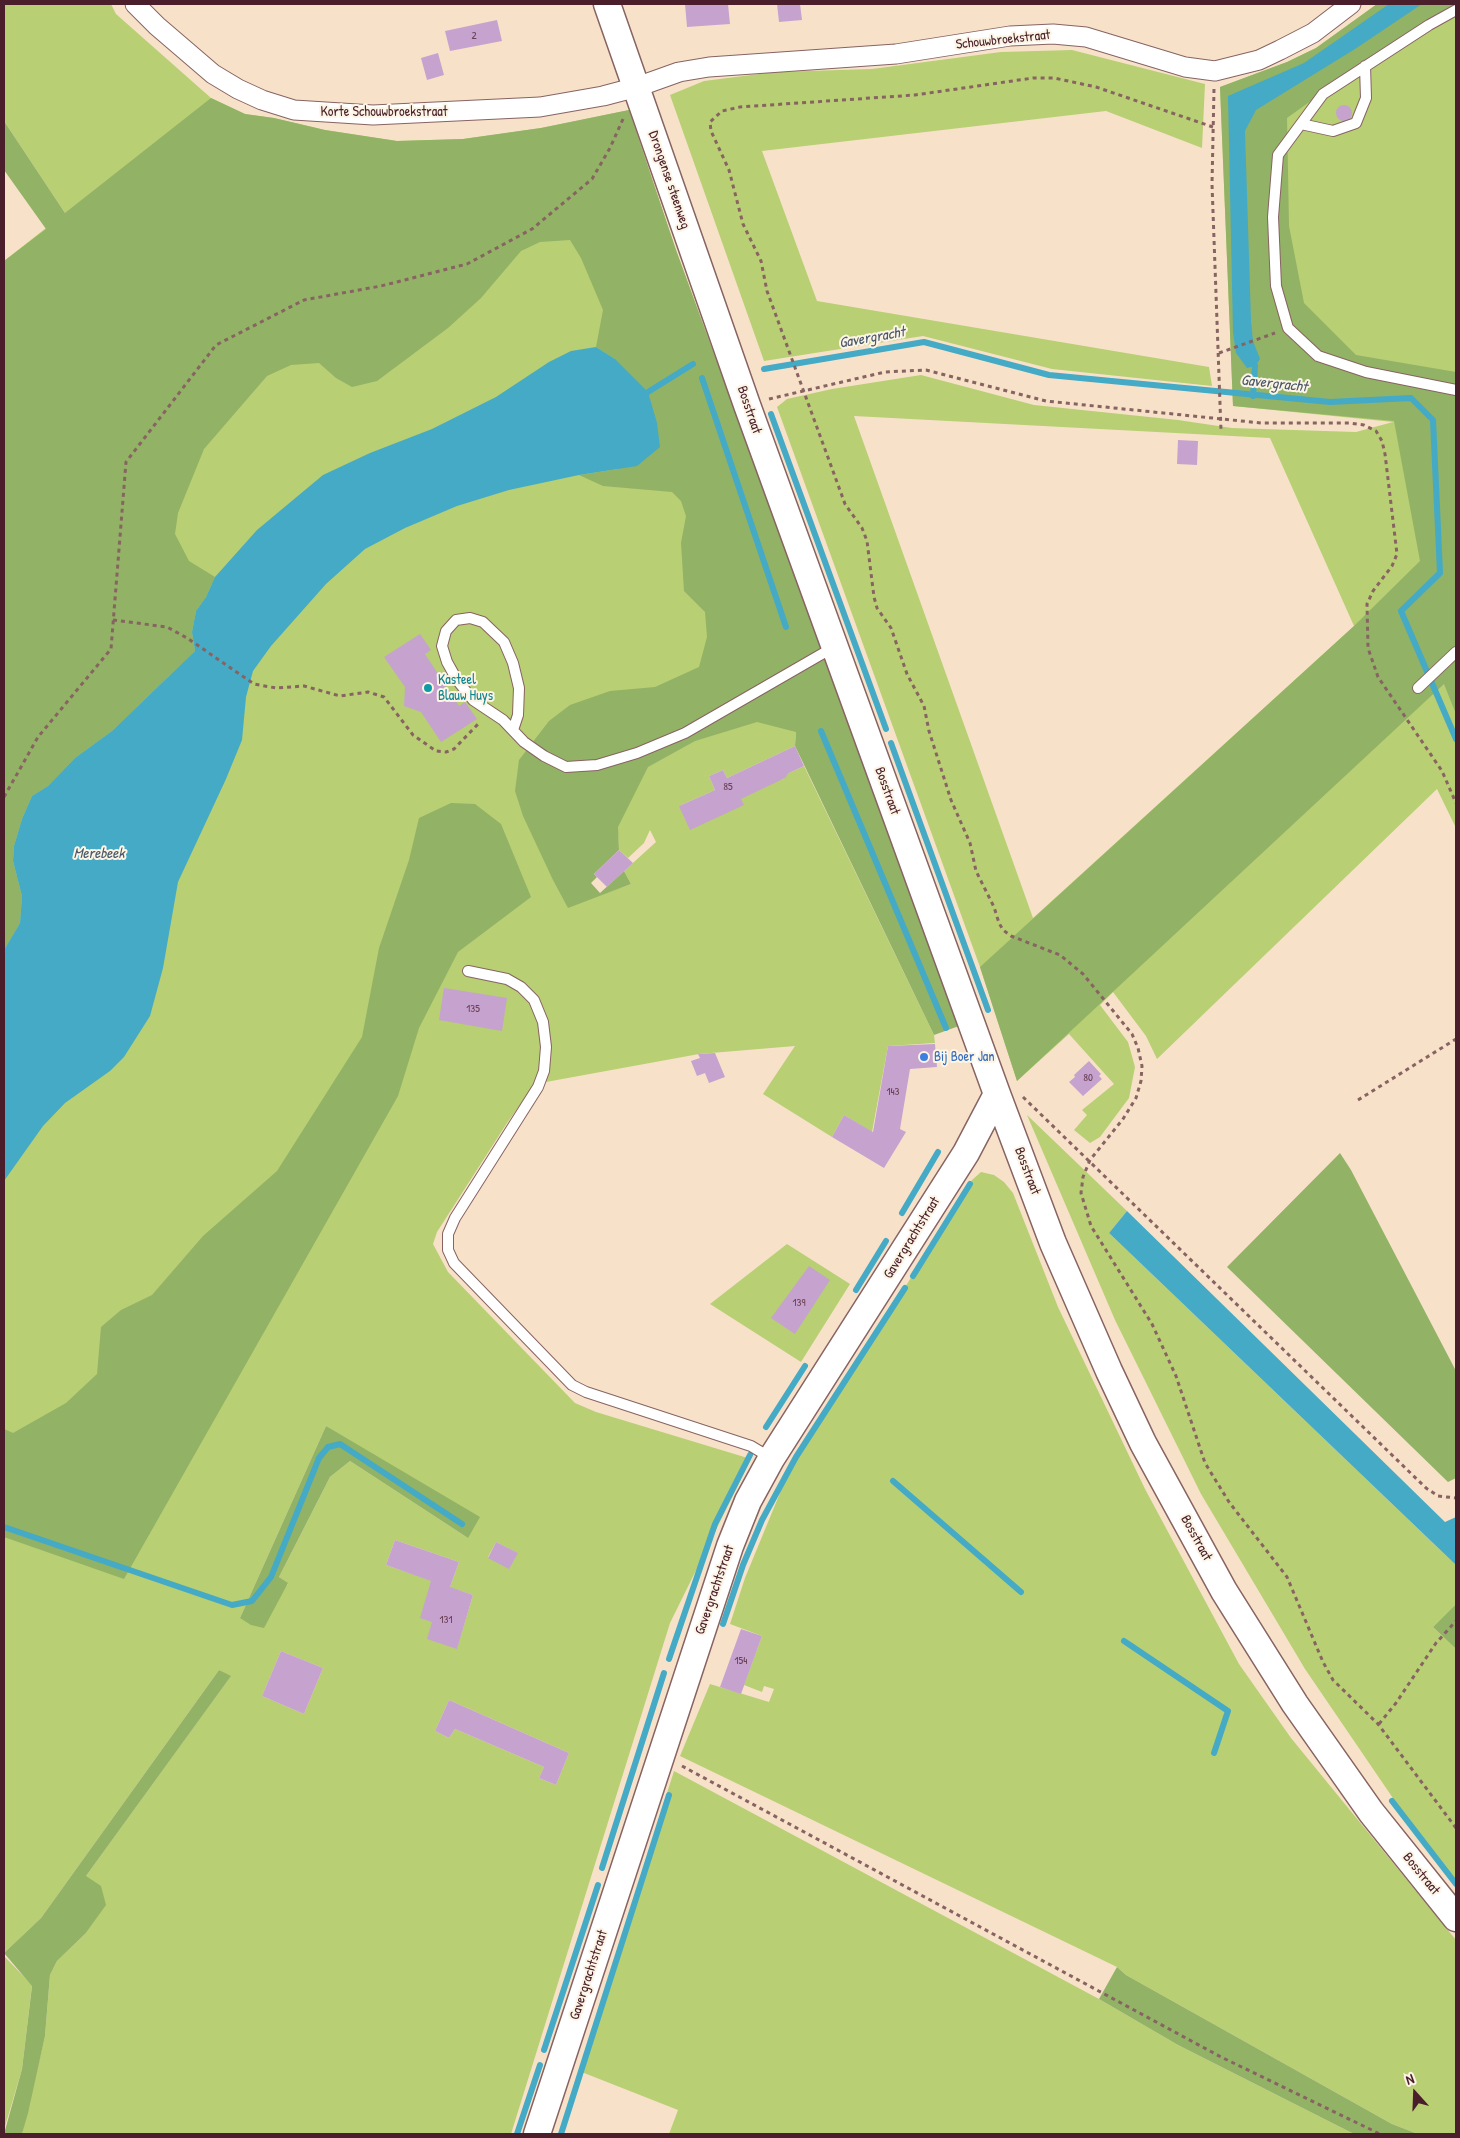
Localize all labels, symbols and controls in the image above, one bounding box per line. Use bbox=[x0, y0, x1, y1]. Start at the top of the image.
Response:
street label: Schouwbroekstraat bbox=[955, 27, 1051, 53]
house number: 2 bbox=[471, 29, 477, 43]
street label: Korte Schouwbroekstraat bbox=[321, 104, 447, 120]
street label: Drongense steenweg bbox=[644, 129, 694, 231]
water label: Gavergracht bbox=[838, 323, 906, 353]
water label: Gavergracht bbox=[1240, 372, 1308, 396]
street label: Bosstraat bbox=[733, 384, 765, 436]
place label: Kasteel Blauw Huys bbox=[438, 672, 493, 704]
marker: Kasteel Blauw Huys bbox=[422, 682, 434, 694]
street label: Bosstraat bbox=[871, 765, 903, 817]
house number: 85 bbox=[723, 780, 733, 794]
water label: Merebeek bbox=[74, 845, 124, 863]
house number: 135 bbox=[466, 1002, 480, 1016]
place label: Bij Boer Jan bbox=[934, 1049, 995, 1065]
marker: Bij Boer Jan bbox=[918, 1051, 930, 1063]
house number: 80 bbox=[1083, 1071, 1093, 1085]
house number: 143 bbox=[886, 1085, 900, 1099]
street label: Bosstraat bbox=[1010, 1145, 1044, 1197]
street label: Gavergrachtstraat bbox=[880, 1194, 944, 1282]
house number: 139 bbox=[793, 1296, 805, 1310]
street label: Bosstraat bbox=[1177, 1512, 1215, 1564]
street label: Gavergrachtstraat bbox=[692, 1543, 738, 1637]
house number: 131 bbox=[440, 1613, 452, 1627]
house number: 154 bbox=[735, 1654, 747, 1668]
street label: Bosstraat bbox=[1399, 1849, 1443, 1899]
street label: Gavergrachtstraat bbox=[567, 1928, 611, 2022]
north arrow bbox=[1390, 2068, 1440, 2118]
text: N bbox=[1403, 2068, 1416, 2089]

